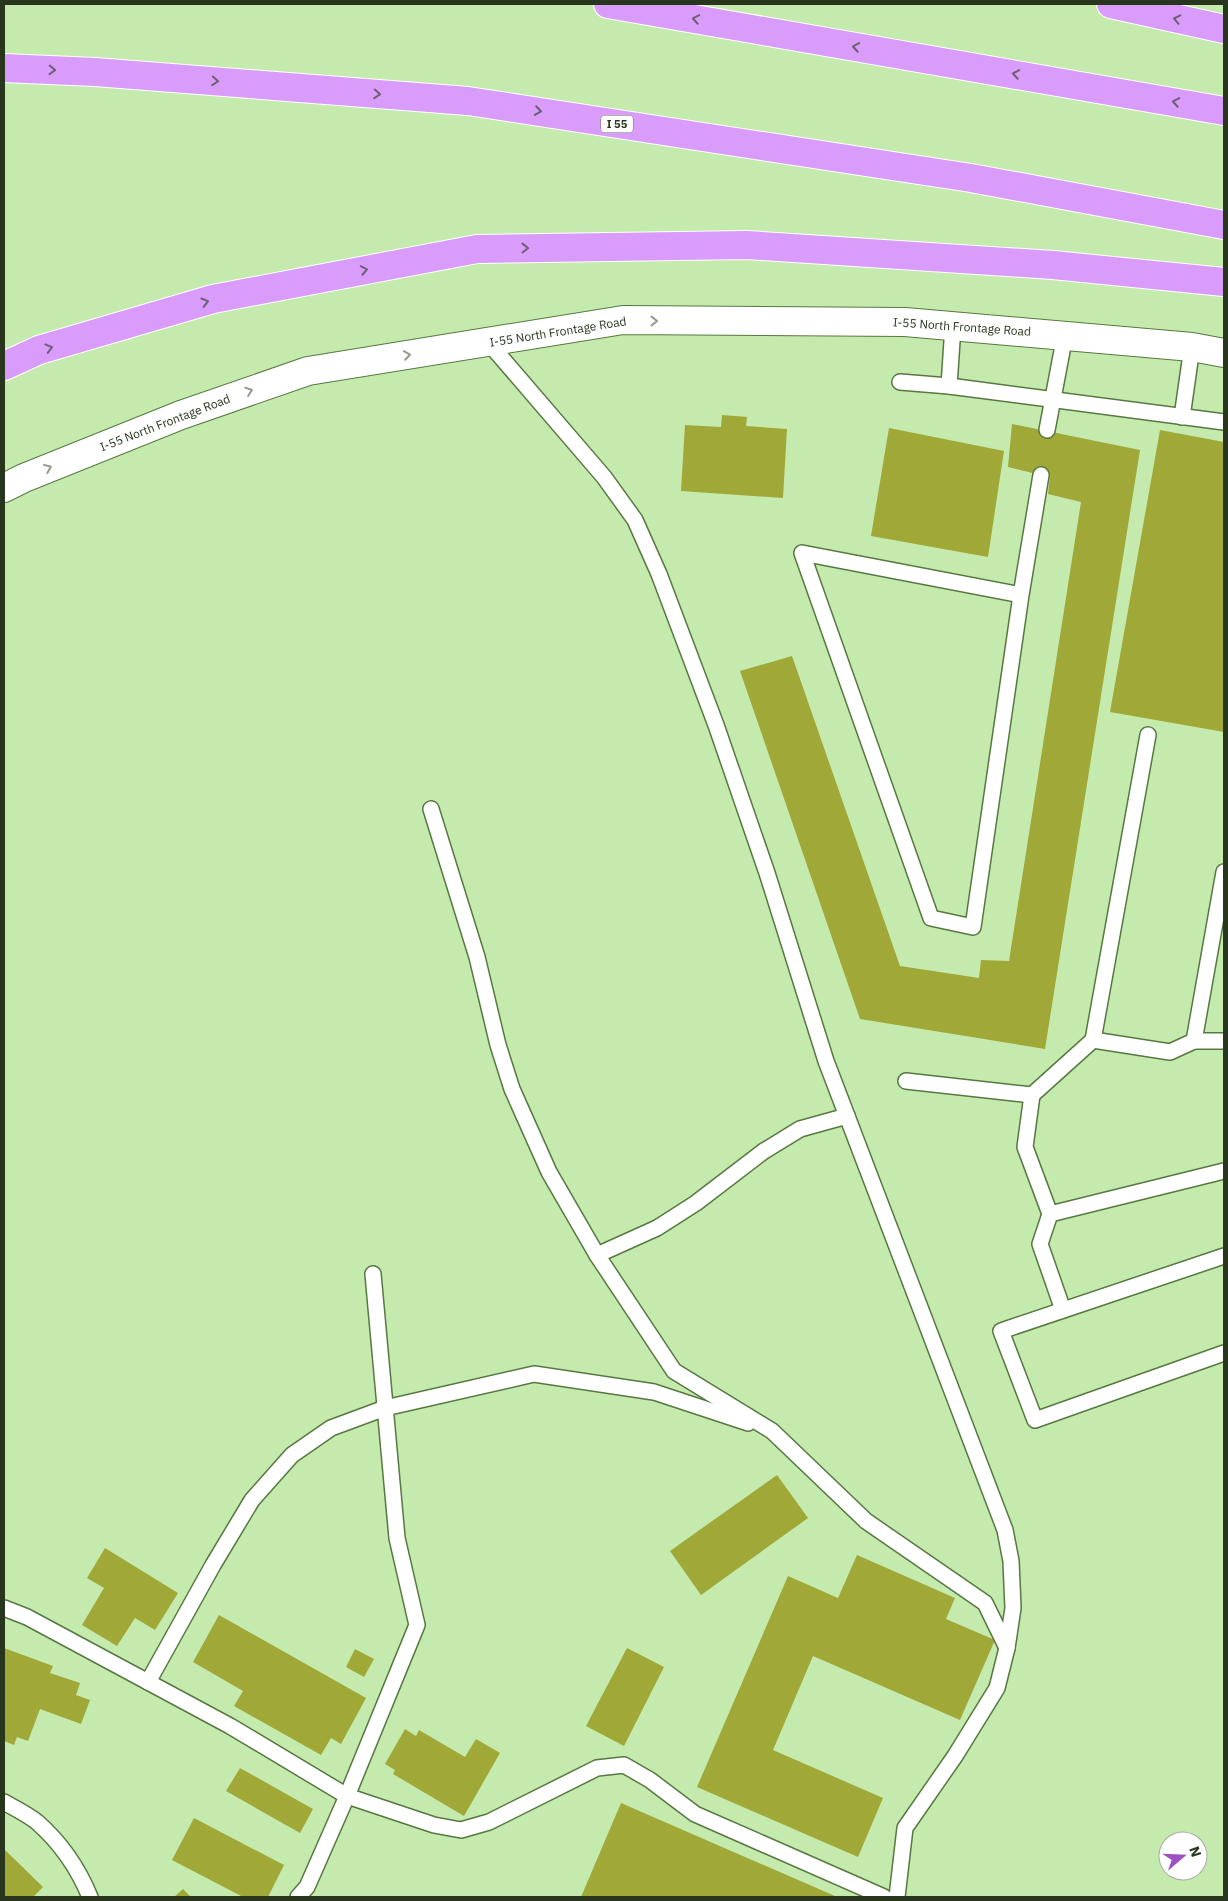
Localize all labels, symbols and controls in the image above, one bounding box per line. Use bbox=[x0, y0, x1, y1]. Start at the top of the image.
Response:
one-way arrow bbox=[691, 14, 699, 25]
one-way arrow bbox=[1172, 14, 1181, 24]
one-way arrow bbox=[852, 42, 860, 52]
one-way arrow bbox=[49, 65, 57, 75]
one-way arrow bbox=[1012, 70, 1020, 80]
one-way arrow bbox=[211, 75, 219, 86]
one-way arrow bbox=[373, 88, 381, 99]
one-way arrow bbox=[1172, 98, 1181, 108]
one-way arrow bbox=[534, 106, 542, 116]
road number: I 55 bbox=[601, 116, 633, 132]
one-way arrow bbox=[521, 243, 529, 253]
one-way arrow bbox=[360, 266, 369, 276]
one-way arrow bbox=[200, 297, 208, 307]
street label: I-55 North Frontage Road bbox=[488, 313, 627, 350]
street label: I-55 North Frontage Road bbox=[893, 314, 1031, 339]
one-way arrow bbox=[650, 316, 658, 326]
one-way arrow bbox=[44, 343, 52, 353]
one-way arrow bbox=[402, 351, 411, 361]
one-way arrow bbox=[244, 387, 253, 397]
street label: I-55 North Frontage Road bbox=[98, 391, 232, 454]
one-way arrow bbox=[43, 464, 52, 474]
north arrow bbox=[1158, 1831, 1208, 1881]
text: N bbox=[1185, 1844, 1205, 1859]

